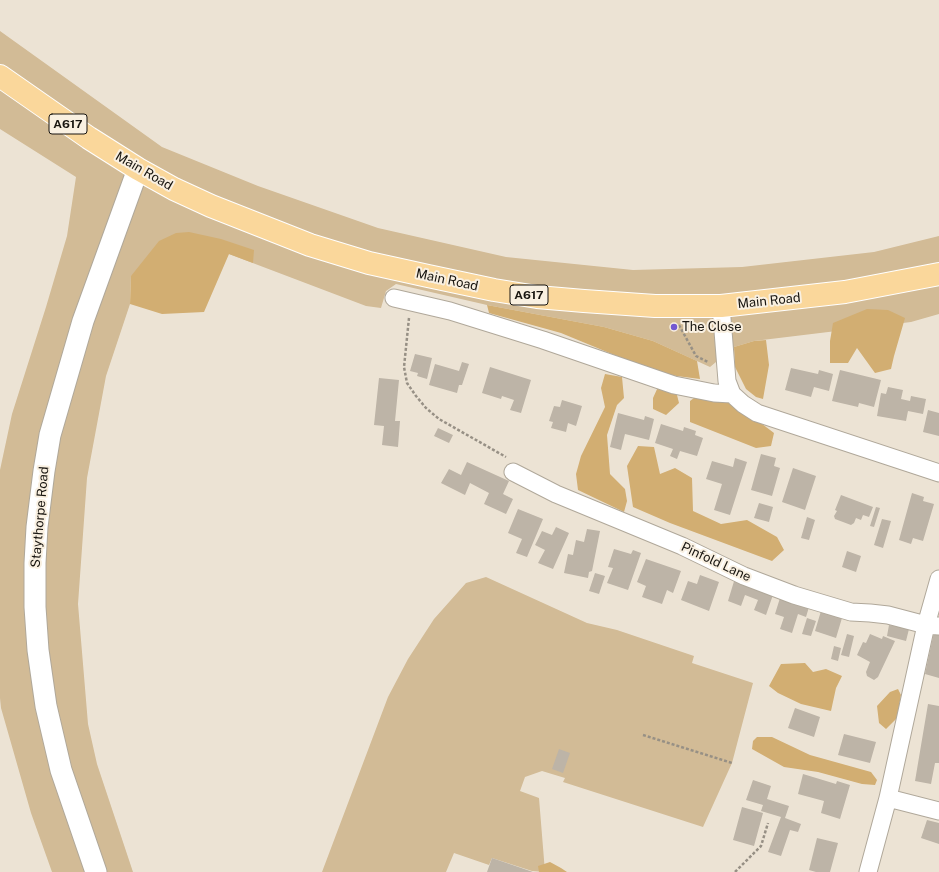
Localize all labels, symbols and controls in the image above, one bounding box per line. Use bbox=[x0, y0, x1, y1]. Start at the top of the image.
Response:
road number: A617 bbox=[49, 114, 87, 134]
street label: Main Road bbox=[113, 148, 175, 194]
street label: Main Road bbox=[414, 266, 480, 294]
road number: A617 bbox=[510, 285, 548, 305]
street label: Main Road bbox=[737, 290, 801, 312]
place label: The Close bbox=[682, 319, 742, 335]
marker: The Close bbox=[669, 322, 679, 332]
street label: Staythorpe Road bbox=[28, 466, 52, 568]
street label: Pinfold Lane bbox=[679, 539, 753, 585]

